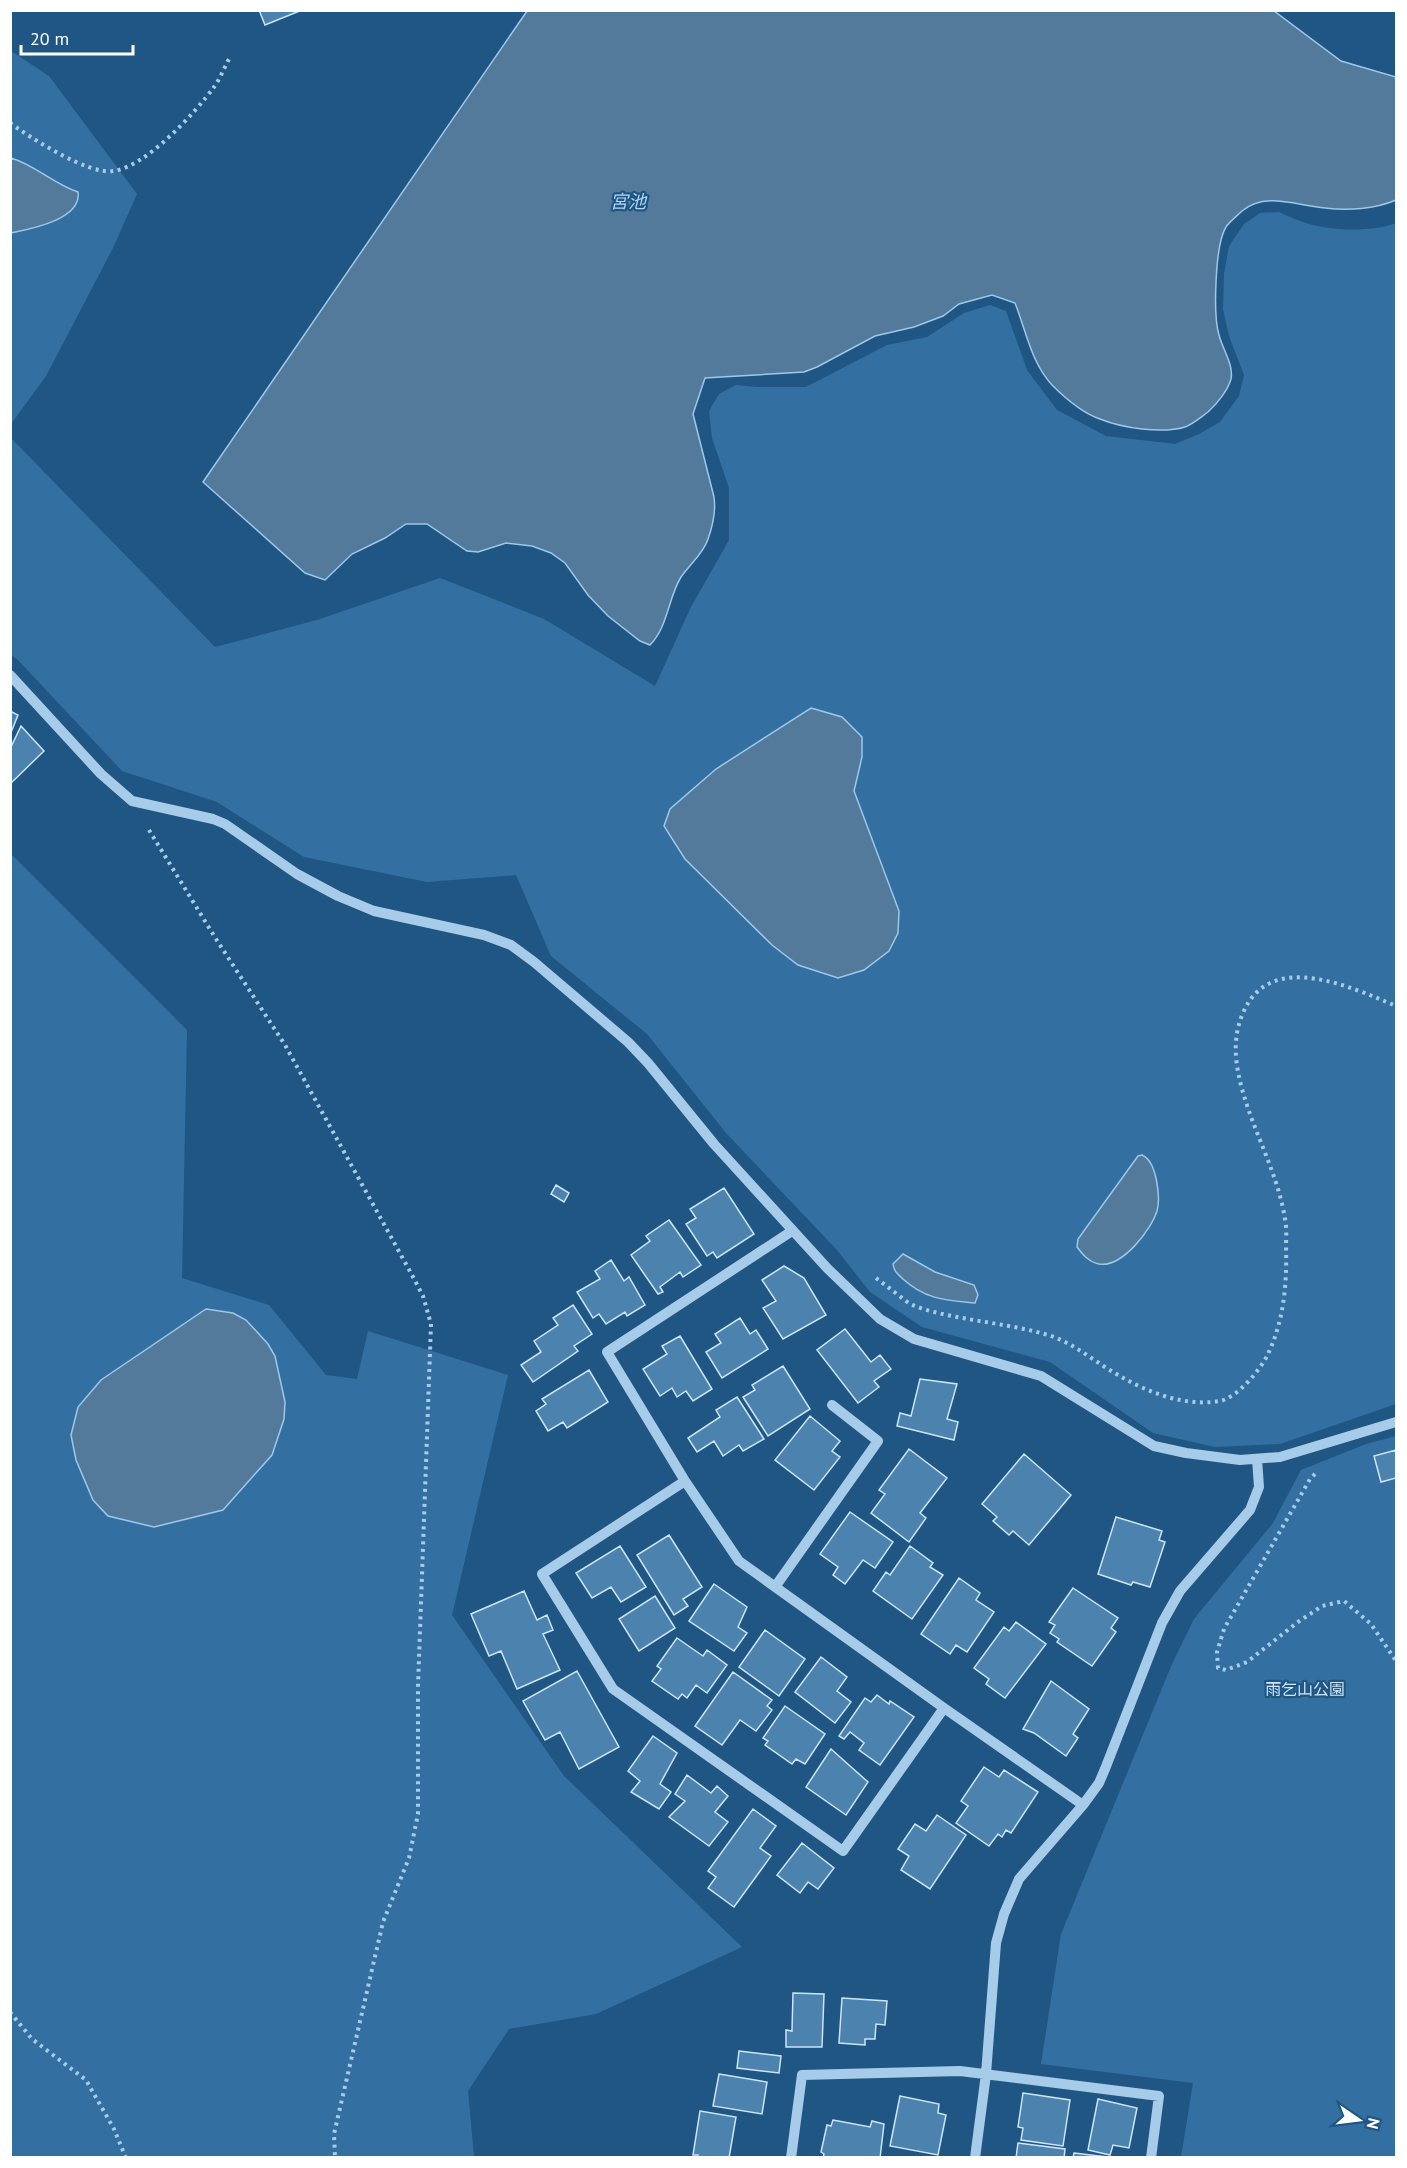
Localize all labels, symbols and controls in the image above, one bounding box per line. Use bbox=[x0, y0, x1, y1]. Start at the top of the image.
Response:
scale bar bbox=[21, 18, 134, 56]
text: 20 m bbox=[30, 27, 69, 50]
water label: 宮池 bbox=[610, 190, 648, 213]
park label: 雨乞山公園 bbox=[1265, 1679, 1345, 1699]
north arrow bbox=[1329, 2090, 1389, 2150]
text: N bbox=[1363, 2116, 1385, 2131]

